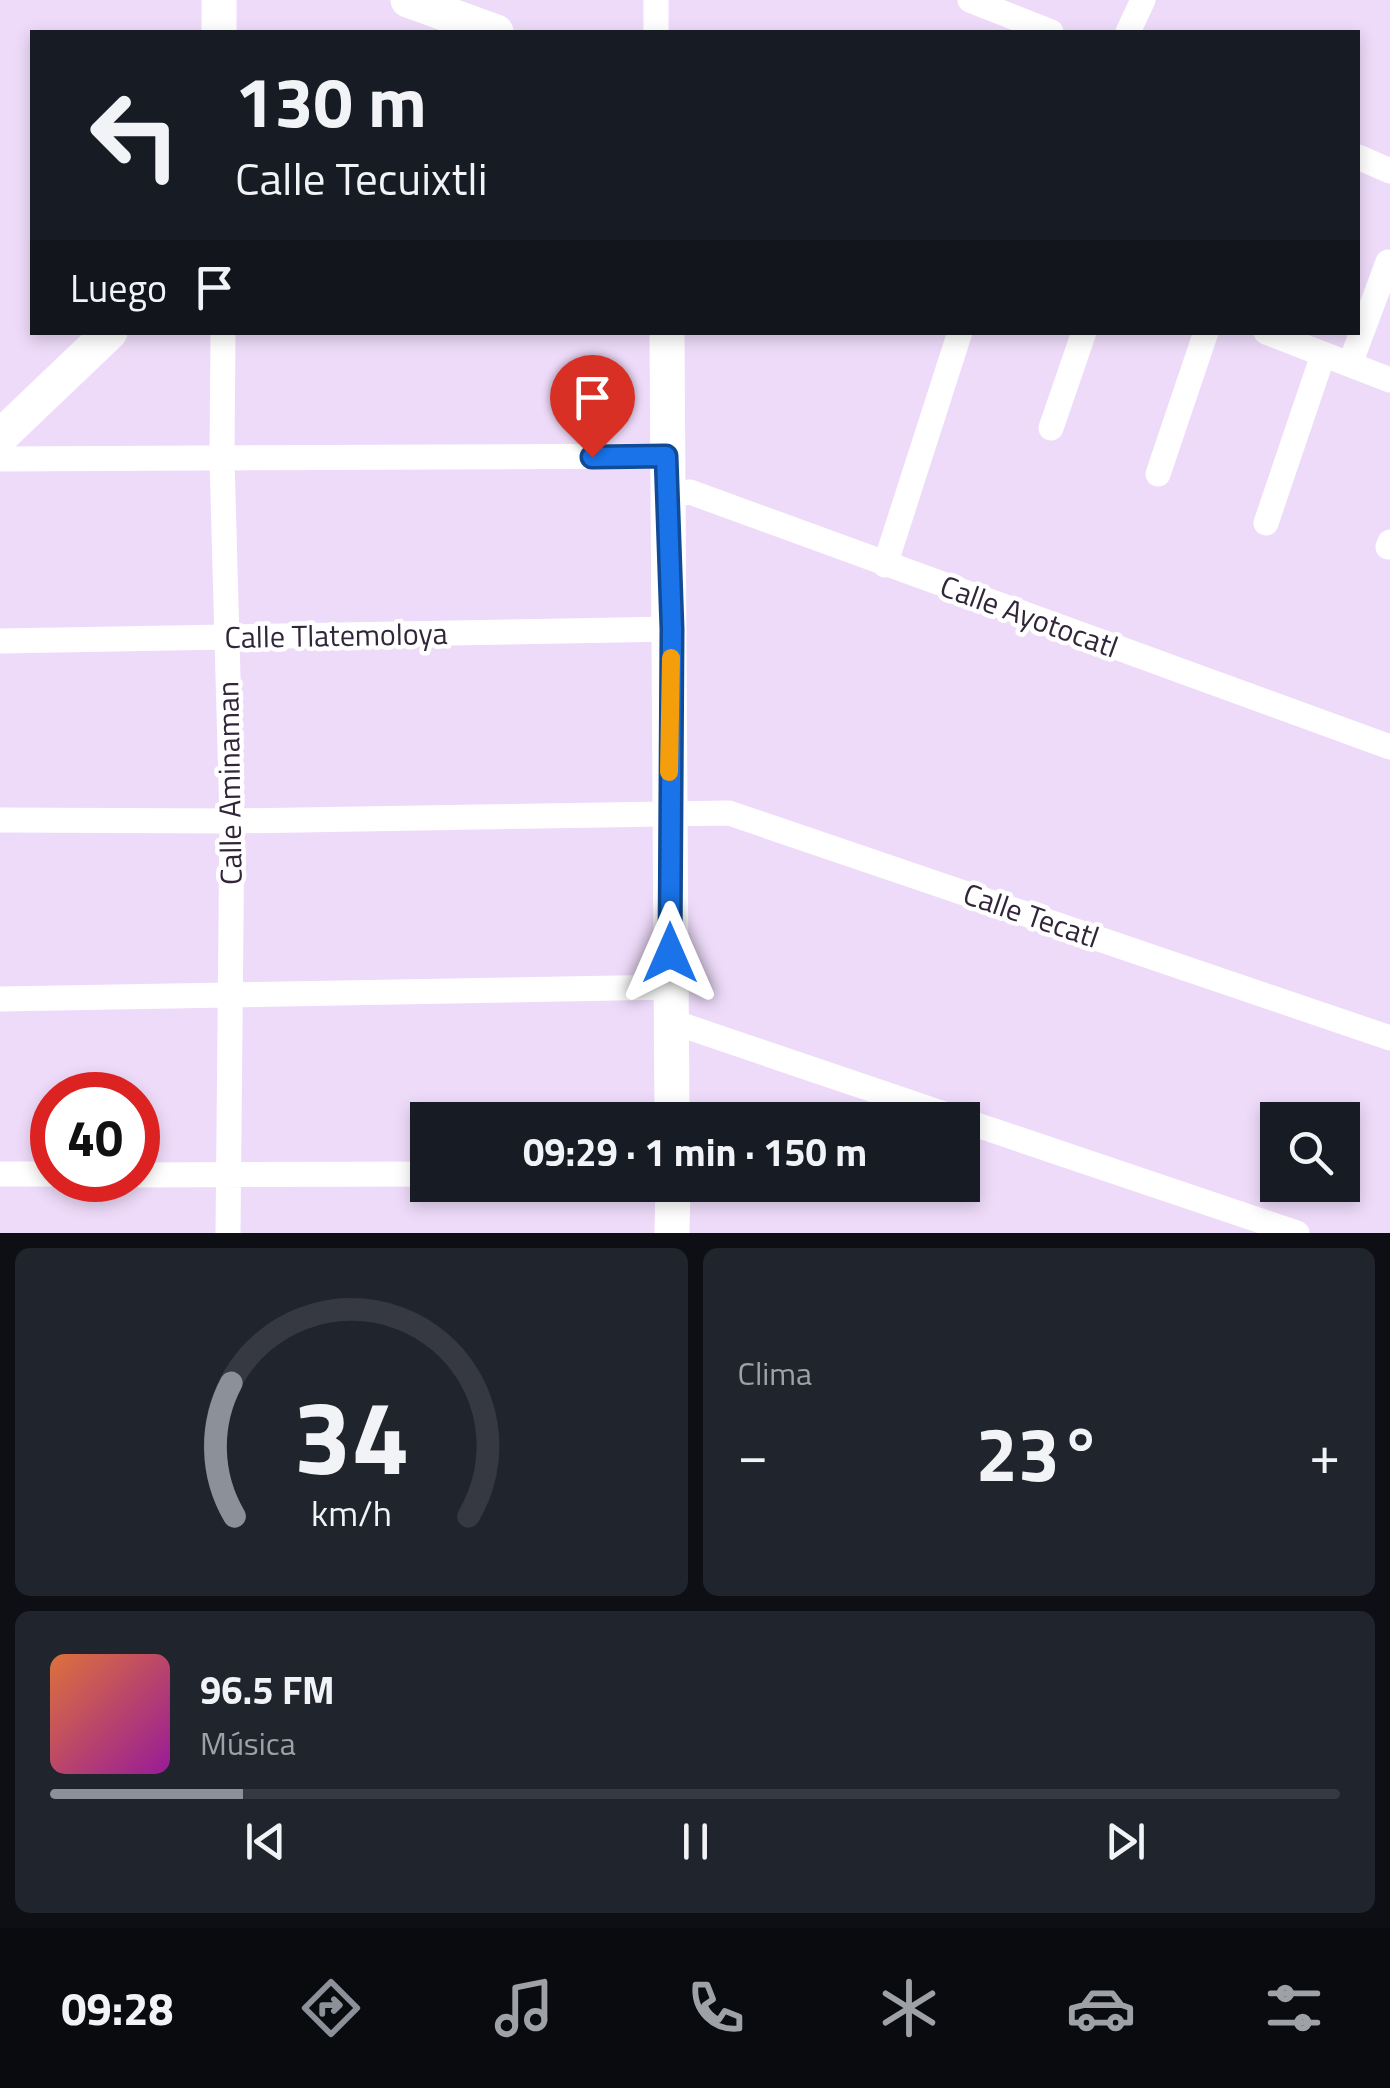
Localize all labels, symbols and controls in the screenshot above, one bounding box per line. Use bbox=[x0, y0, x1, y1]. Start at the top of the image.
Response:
text: 130 m bbox=[235, 48, 427, 154]
icon: left bbox=[70, 70, 200, 200]
text: Calle Tecuixtli bbox=[235, 144, 488, 212]
text: Luego bbox=[70, 259, 167, 317]
icon: arrive bbox=[187, 260, 242, 315]
pin bbox=[550, 355, 635, 458]
icon: arrive bbox=[565, 370, 620, 425]
street label: Calle Ayotocatl bbox=[934, 563, 1125, 670]
street label: Calle Tlatemoloya bbox=[224, 610, 448, 660]
street label: Calle Aminaman bbox=[204, 681, 254, 885]
street label: Calle Tecatl bbox=[957, 870, 1105, 960]
position arrow bbox=[618, 901, 722, 1005]
speed limit sign: 40 bbox=[30, 1072, 160, 1202]
map controls bbox=[1260, 1102, 1360, 1202]
button: search bbox=[1260, 1102, 1360, 1202]
text: 09:29 · 1 min · 150 m bbox=[523, 1123, 867, 1181]
text: Clima bbox=[738, 1349, 812, 1397]
text: 34 bbox=[293, 1356, 409, 1514]
text: 23° bbox=[976, 1396, 1102, 1510]
text: − bbox=[738, 1412, 768, 1495]
text: + bbox=[1309, 1412, 1340, 1495]
text: km/h bbox=[311, 1485, 392, 1540]
text: 96.5 FM bbox=[200, 1661, 335, 1719]
text: Música bbox=[200, 1719, 296, 1767]
icon: previous bbox=[238, 1814, 293, 1869]
icon: pause bbox=[668, 1814, 723, 1869]
icon: next bbox=[1098, 1814, 1153, 1869]
icon: directions bbox=[296, 1973, 366, 2043]
icon: music bbox=[489, 1973, 559, 2043]
icon: phone bbox=[681, 1973, 751, 2043]
icon: climate bbox=[874, 1973, 944, 2043]
icon: car bbox=[1066, 1973, 1136, 2043]
icon: filters bbox=[1259, 1973, 1329, 2043]
text: 09:28 bbox=[61, 1974, 174, 2042]

